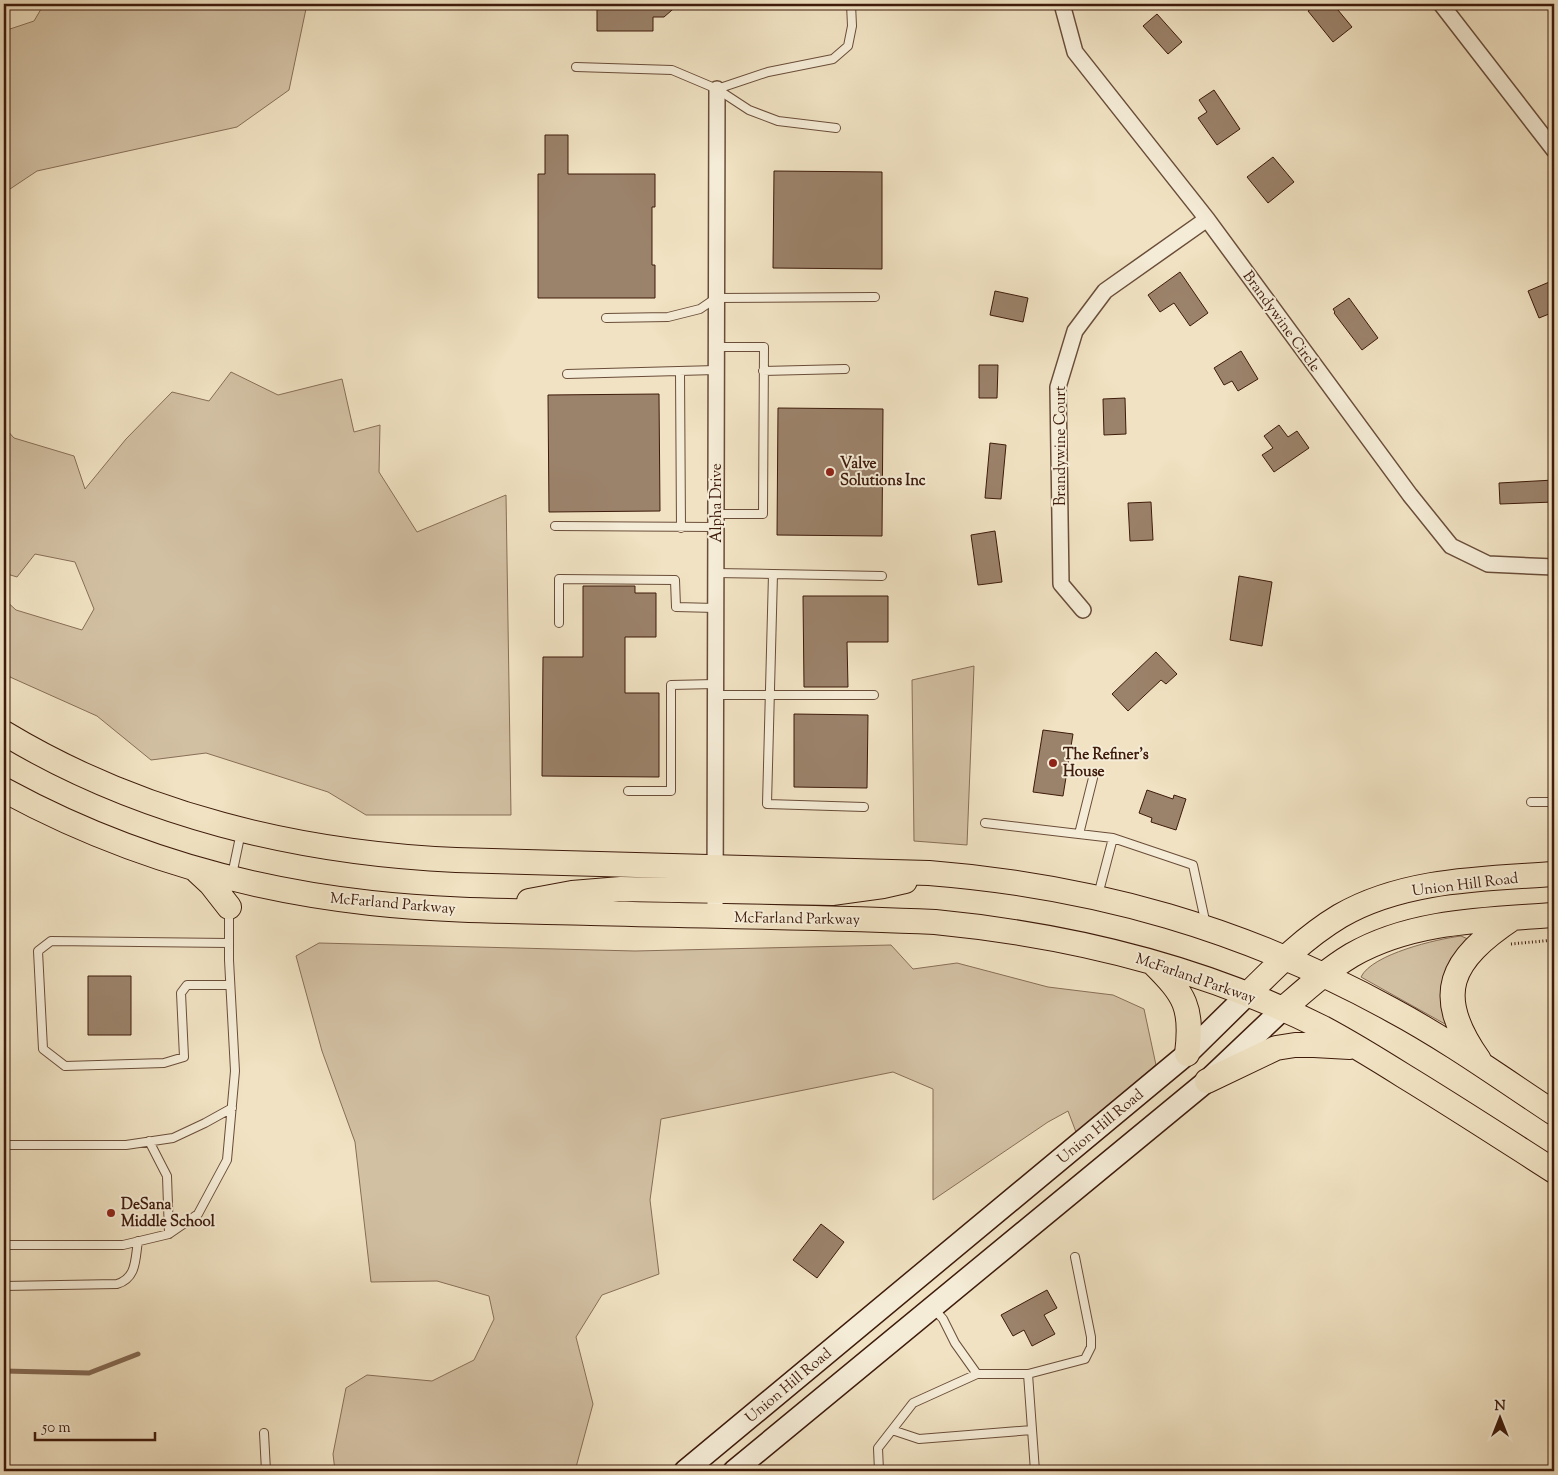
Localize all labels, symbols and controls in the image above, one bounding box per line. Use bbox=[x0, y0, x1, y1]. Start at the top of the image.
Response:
street label: Brandywine Circle bbox=[1237, 267, 1325, 377]
street label: Brandywine Court bbox=[1051, 386, 1072, 506]
place label: Valve Solutions Inc bbox=[840, 454, 926, 492]
street label: Alpha Drive bbox=[707, 463, 728, 543]
marker: Valve Solutions Inc bbox=[824, 466, 836, 478]
place label: The Refiner's House bbox=[1063, 745, 1149, 783]
marker: The Refiner's House bbox=[1047, 757, 1059, 769]
street label: Union Hill Road bbox=[1411, 868, 1520, 902]
street label: McFarland Parkway bbox=[329, 889, 457, 920]
street label: McFarland Parkway bbox=[734, 908, 861, 931]
street label: McFarland Parkway bbox=[1133, 949, 1259, 1010]
street label: Union Hill Road bbox=[1053, 1084, 1149, 1170]
place label: DeSana Middle School bbox=[121, 1195, 216, 1233]
marker: DeSana Middle School bbox=[105, 1207, 117, 1219]
street label: Union Hill Road bbox=[741, 1343, 837, 1429]
north arrow bbox=[1476, 1392, 1526, 1442]
text: N bbox=[1494, 1397, 1506, 1417]
scale bar bbox=[35, 1410, 155, 1442]
text: 50 m bbox=[41, 1418, 71, 1439]

